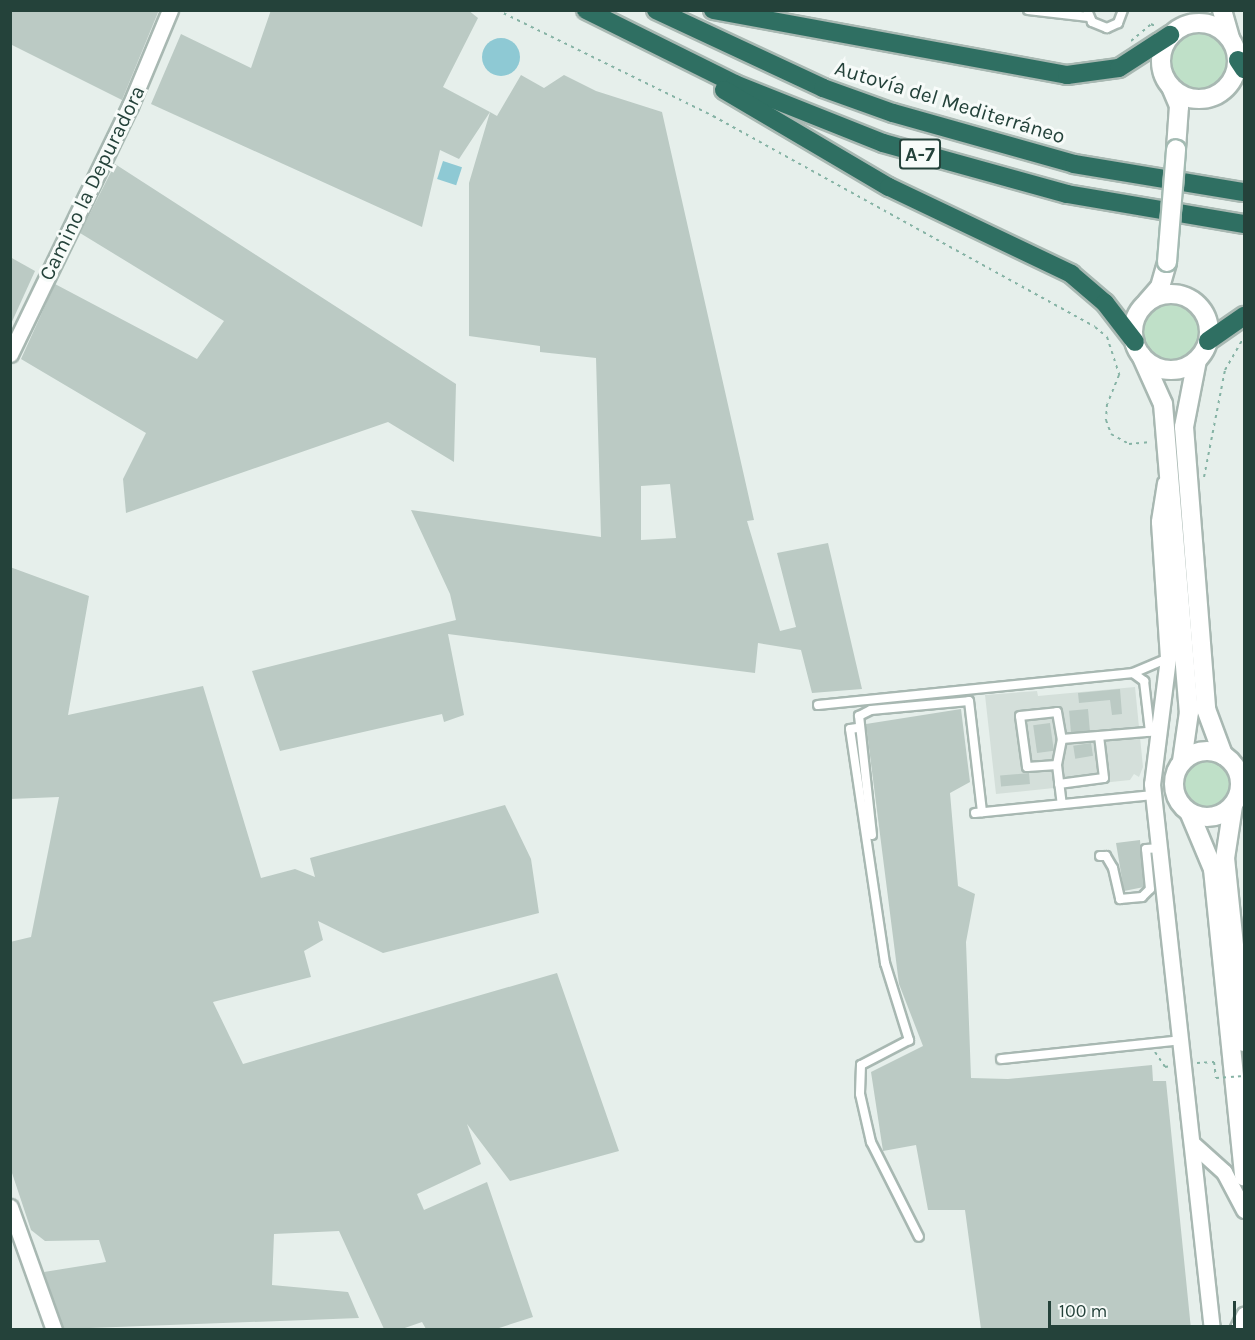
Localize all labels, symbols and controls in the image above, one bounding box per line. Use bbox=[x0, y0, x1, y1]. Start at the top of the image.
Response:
street label: Autovía del Mediterráneo bbox=[832, 55, 1068, 149]
street label: Camino la Depuradora bbox=[34, 81, 150, 285]
road number: A-7 bbox=[899, 137, 941, 171]
scale bar bbox=[1051, 1289, 1238, 1327]
text: 100 m bbox=[1059, 1300, 1107, 1322]

